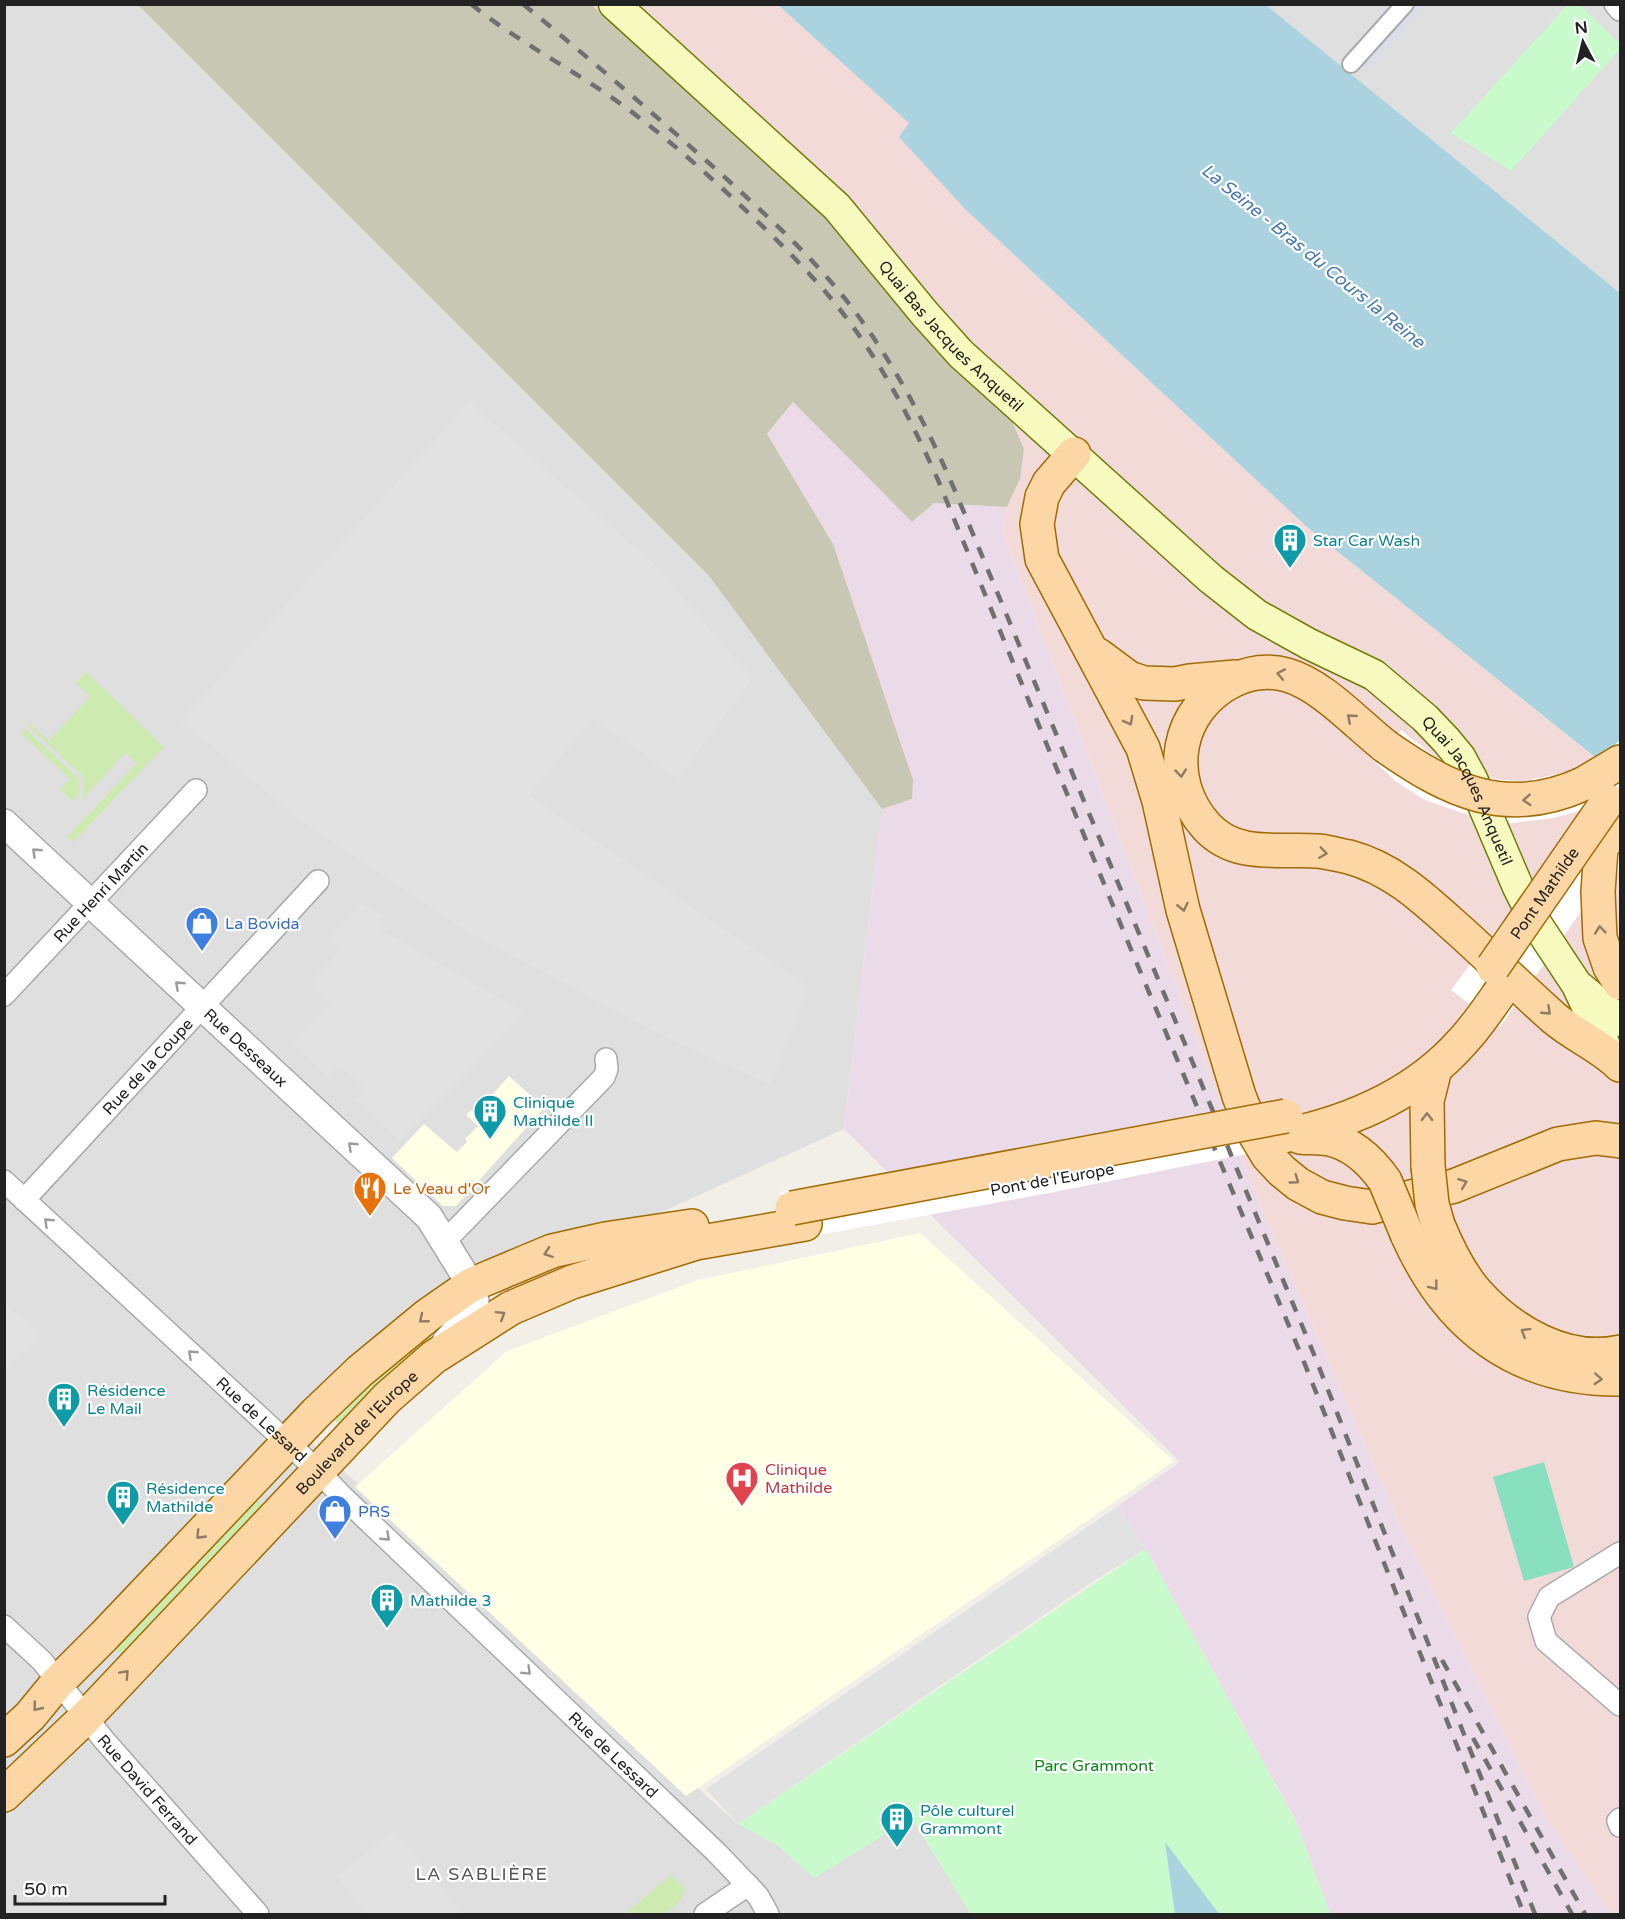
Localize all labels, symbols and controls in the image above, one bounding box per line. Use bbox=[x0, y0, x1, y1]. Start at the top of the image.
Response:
north arrow bbox=[1553, 12, 1613, 72]
text: N bbox=[1574, 17, 1589, 39]
water label: La Seine - Bras du Cours la Reine bbox=[1197, 159, 1430, 353]
street label: Quai Bas Jacques Anquetil bbox=[874, 256, 1027, 416]
building icon: Star Car Wash bbox=[1272, 522, 1308, 569]
place label: Star Car Wash bbox=[1313, 531, 1420, 551]
one-way arrow bbox=[1276, 668, 1286, 681]
street label: Quai Jacques Anquetil bbox=[1417, 712, 1517, 869]
one-way arrow bbox=[1122, 714, 1133, 725]
one-way arrow bbox=[1347, 714, 1358, 725]
one-way arrow bbox=[1174, 768, 1187, 777]
one-way arrow bbox=[1523, 793, 1532, 806]
street label: Rue Henri Martin bbox=[49, 839, 153, 947]
street label: Pont Mathilde bbox=[1506, 844, 1584, 943]
one-way arrow bbox=[1318, 846, 1328, 858]
one-way arrow bbox=[32, 848, 43, 859]
one-way arrow bbox=[1176, 902, 1189, 912]
shop icon: La Bovida bbox=[184, 905, 220, 952]
place label: La Bovida bbox=[225, 914, 300, 934]
one-way arrow bbox=[1594, 925, 1607, 934]
one-way arrow bbox=[175, 981, 186, 992]
street label: Rue Desseaux bbox=[199, 1004, 291, 1092]
one-way arrow bbox=[1540, 1004, 1550, 1015]
street label: Rue de la Coupe bbox=[99, 1014, 198, 1119]
building icon: Clinique Mathilde II bbox=[472, 1093, 508, 1140]
place label: Clinique Mathilde II bbox=[513, 1093, 594, 1131]
one-way arrow bbox=[1421, 1112, 1433, 1121]
one-way arrow bbox=[348, 1142, 359, 1153]
street label: Pont de l'Europe bbox=[989, 1159, 1116, 1201]
restaurant icon: Le Veau d'Or bbox=[352, 1170, 388, 1217]
one-way arrow bbox=[1288, 1173, 1299, 1184]
one-way arrow bbox=[1456, 1178, 1467, 1190]
place label: Le Veau d'Or bbox=[393, 1179, 491, 1199]
one-way arrow bbox=[45, 1218, 55, 1229]
one-way arrow bbox=[544, 1246, 554, 1259]
one-way arrow bbox=[1427, 1279, 1438, 1290]
one-way arrow bbox=[495, 1310, 505, 1322]
one-way arrow bbox=[419, 1312, 430, 1323]
one-way arrow bbox=[1521, 1327, 1531, 1339]
one-way arrow bbox=[188, 1350, 199, 1361]
street label: Boulevard de l'Europe bbox=[292, 1367, 422, 1499]
one-way arrow bbox=[1593, 1372, 1602, 1385]
street label: Rue de Lessard bbox=[212, 1373, 311, 1467]
building icon: Résidence Le Mail bbox=[46, 1381, 82, 1428]
place label: Résidence Le Mail bbox=[87, 1381, 166, 1419]
hospital icon: Clinique Mathilde bbox=[724, 1460, 760, 1507]
place label: Clinique Mathilde bbox=[765, 1460, 832, 1498]
building icon: Résidence Mathilde bbox=[105, 1479, 141, 1526]
place label: Résidence Mathilde bbox=[146, 1479, 225, 1517]
shop icon: PRS bbox=[317, 1493, 353, 1540]
place label: PRS bbox=[358, 1502, 390, 1522]
one-way arrow bbox=[196, 1528, 207, 1538]
one-way arrow bbox=[379, 1530, 389, 1541]
building icon: Mathilde 3 bbox=[369, 1582, 405, 1629]
place label: Mathilde 3 bbox=[410, 1591, 491, 1611]
one-way arrow bbox=[520, 1664, 531, 1675]
one-way arrow bbox=[118, 1670, 129, 1681]
one-way arrow bbox=[34, 1700, 45, 1711]
street label: Rue de Lessard bbox=[564, 1708, 662, 1803]
street label: Rue David Ferrand bbox=[93, 1731, 201, 1849]
park label: Parc Grammont bbox=[1034, 1756, 1154, 1776]
building icon: Pôle culturel Grammont bbox=[879, 1801, 915, 1848]
place label: Pôle culturel Grammont bbox=[920, 1801, 1015, 1839]
district label: LA SABLIÈRE bbox=[416, 1863, 548, 1885]
scale bar bbox=[15, 1868, 165, 1906]
text: 50 m bbox=[24, 1878, 68, 1900]

